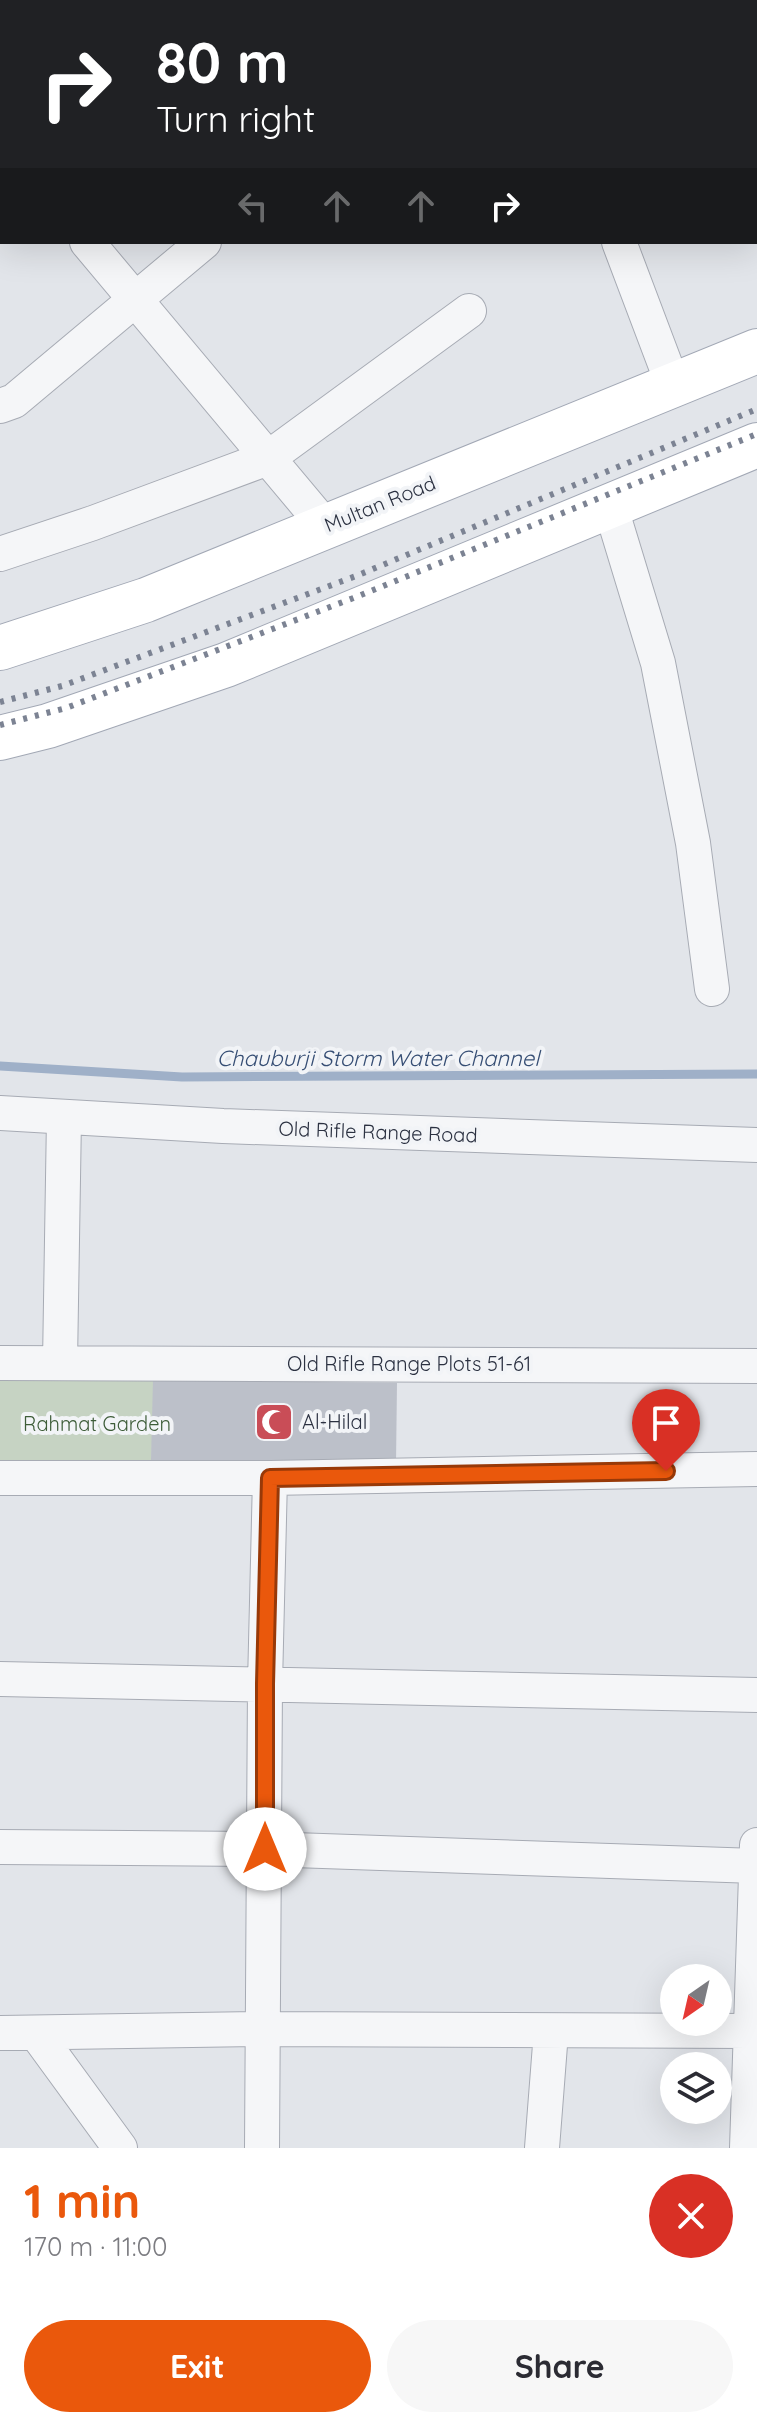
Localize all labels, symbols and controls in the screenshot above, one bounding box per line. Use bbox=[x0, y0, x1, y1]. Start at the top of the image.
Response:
text: 80 m bbox=[156, 27, 288, 97]
icon: right bbox=[24, 32, 128, 136]
text: Turn right bbox=[156, 96, 315, 141]
icon: left bbox=[231, 184, 275, 228]
icon: ahead bbox=[315, 184, 359, 228]
icon: ahead bbox=[399, 184, 443, 228]
icon: right bbox=[483, 184, 527, 228]
street label: Multan Road bbox=[320, 470, 439, 537]
water label: Chauburji Storm Water Channel bbox=[217, 1044, 542, 1072]
street label: Old Rifle Range Road bbox=[278, 1116, 478, 1147]
street label: Old Rifle Range Plots 51-61 bbox=[287, 1351, 531, 1376]
pin bbox=[632, 1389, 700, 1471]
mosque icon: Al-Hilal bbox=[253, 1401, 295, 1443]
icon: arrive bbox=[644, 1401, 688, 1445]
place label: Al-Hilal bbox=[302, 1409, 367, 1434]
park label: Rahmat Garden bbox=[23, 1411, 171, 1436]
position arrow bbox=[223, 1807, 307, 1891]
north arrow bbox=[660, 1964, 732, 2036]
map controls bbox=[660, 1964, 732, 2124]
button: layers bbox=[660, 2052, 732, 2124]
text: 1 min bbox=[24, 2170, 140, 2230]
button: close bbox=[649, 2174, 733, 2258]
text: 170 m · 11:00 bbox=[24, 2230, 168, 2263]
button: Exit bbox=[24, 2320, 371, 2412]
button: Share bbox=[387, 2320, 733, 2412]

